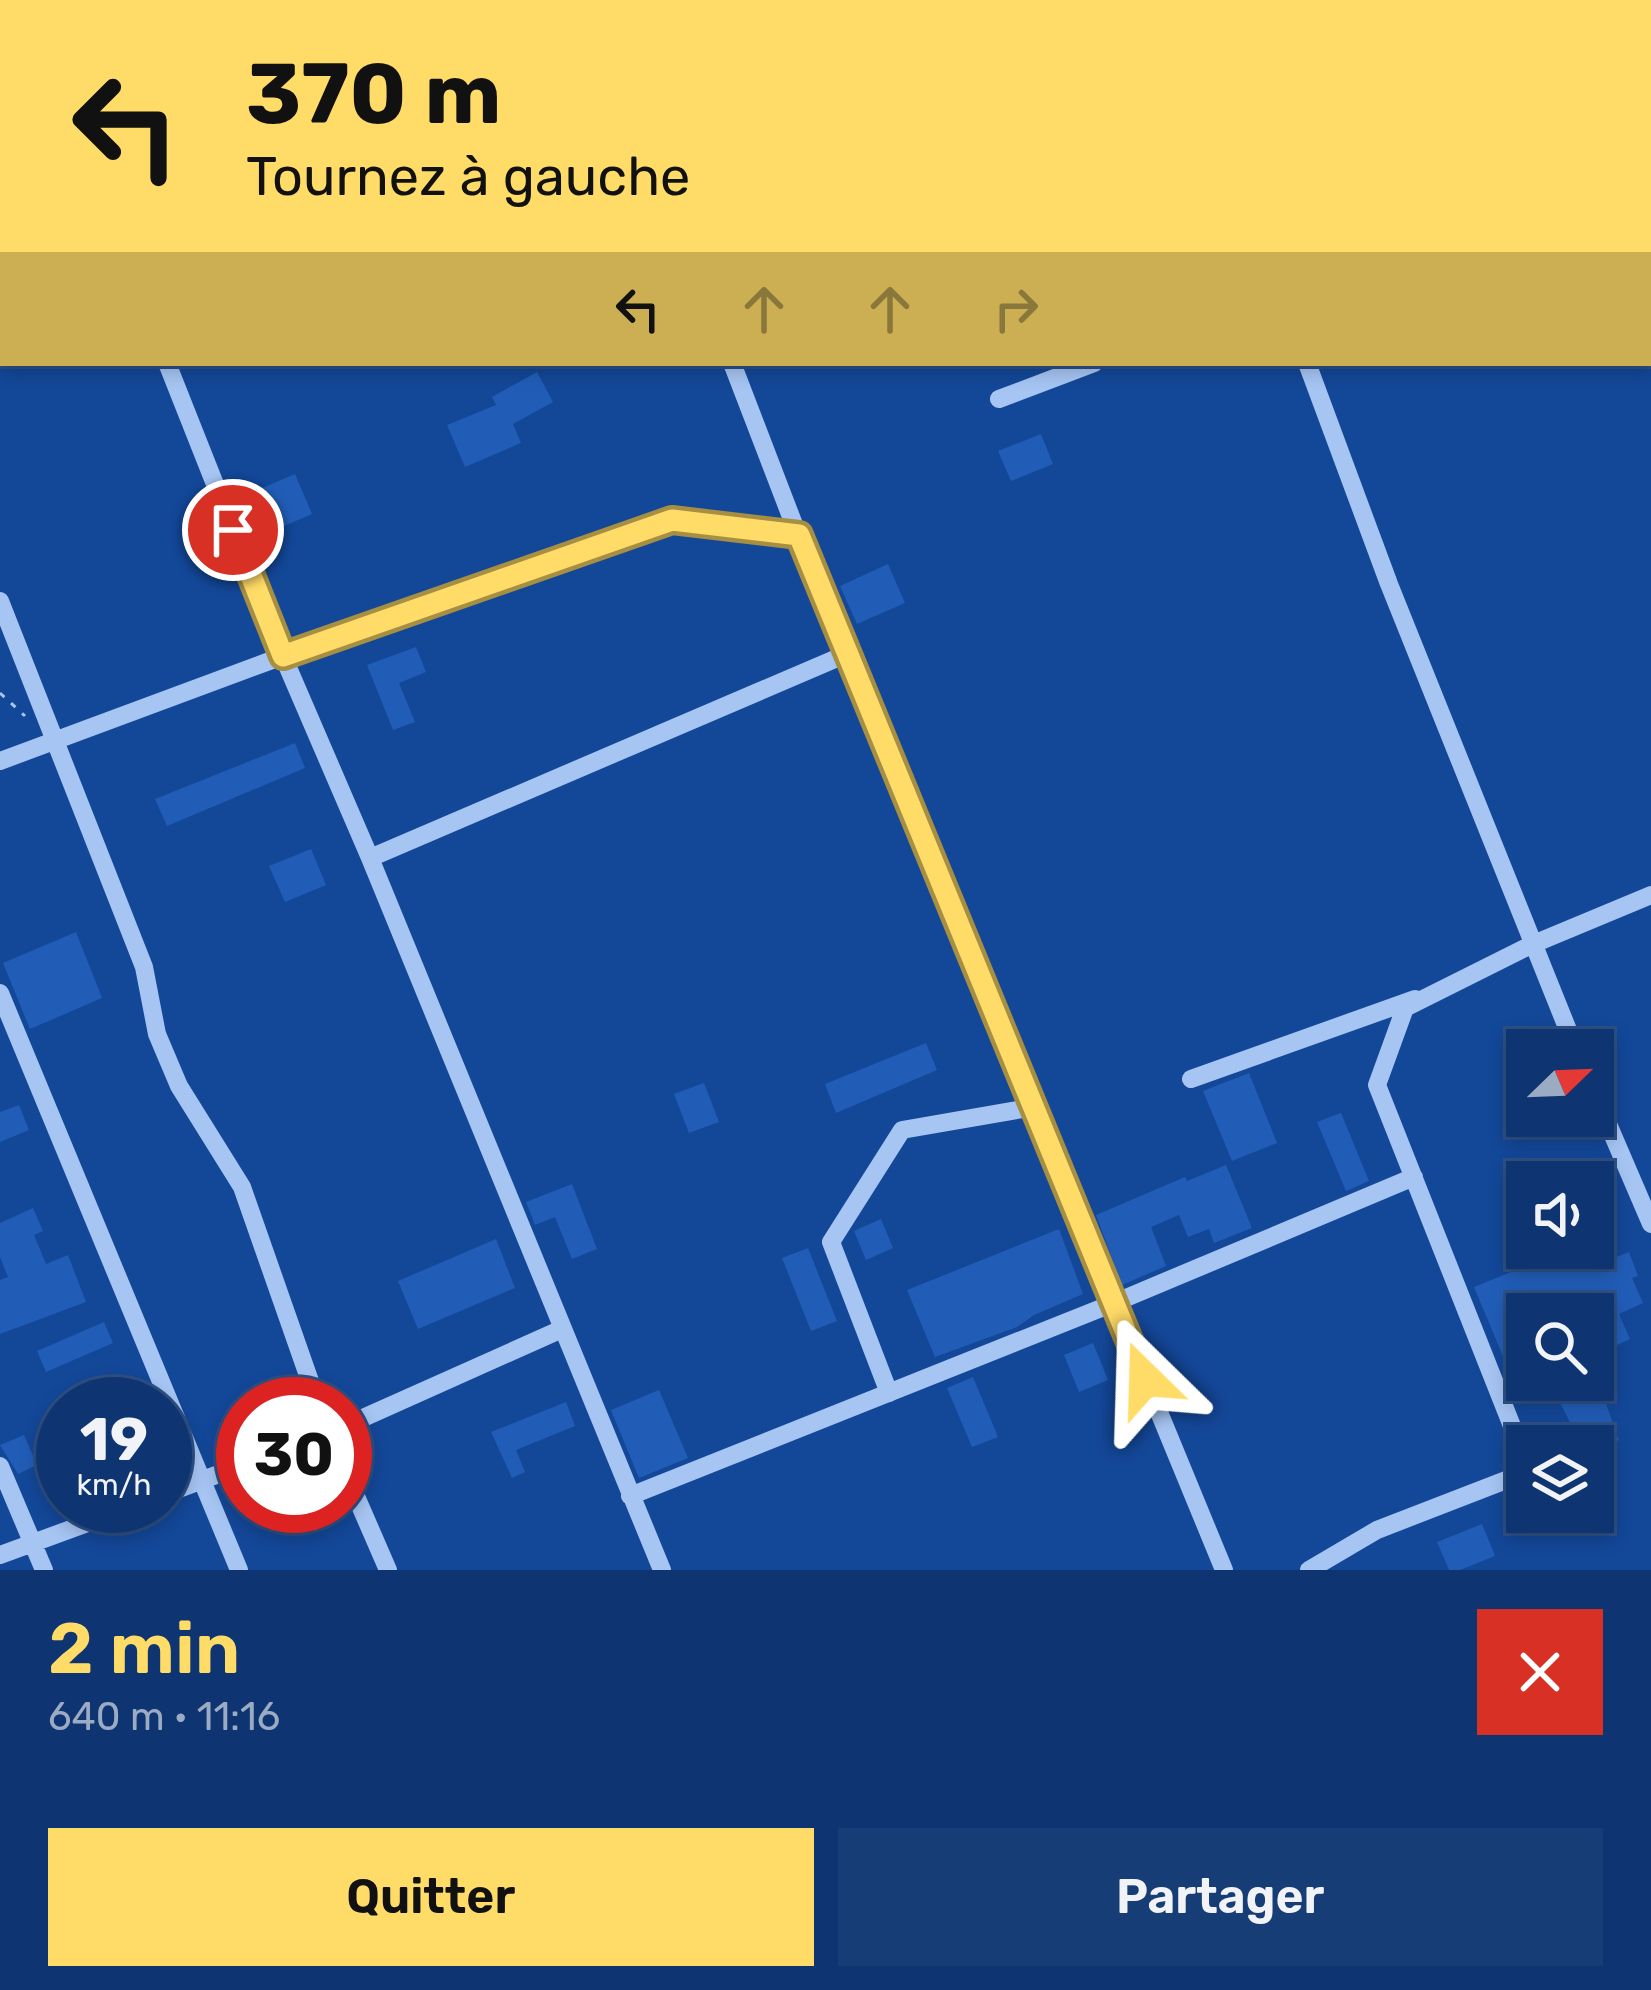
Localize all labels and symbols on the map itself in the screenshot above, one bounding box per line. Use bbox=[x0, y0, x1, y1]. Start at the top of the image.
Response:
pin bbox=[182, 479, 284, 581]
north arrow bbox=[1506, 1029, 1614, 1137]
position arrow bbox=[1082, 1316, 1208, 1442]
speed limit sign: 30 bbox=[216, 1377, 372, 1533]

